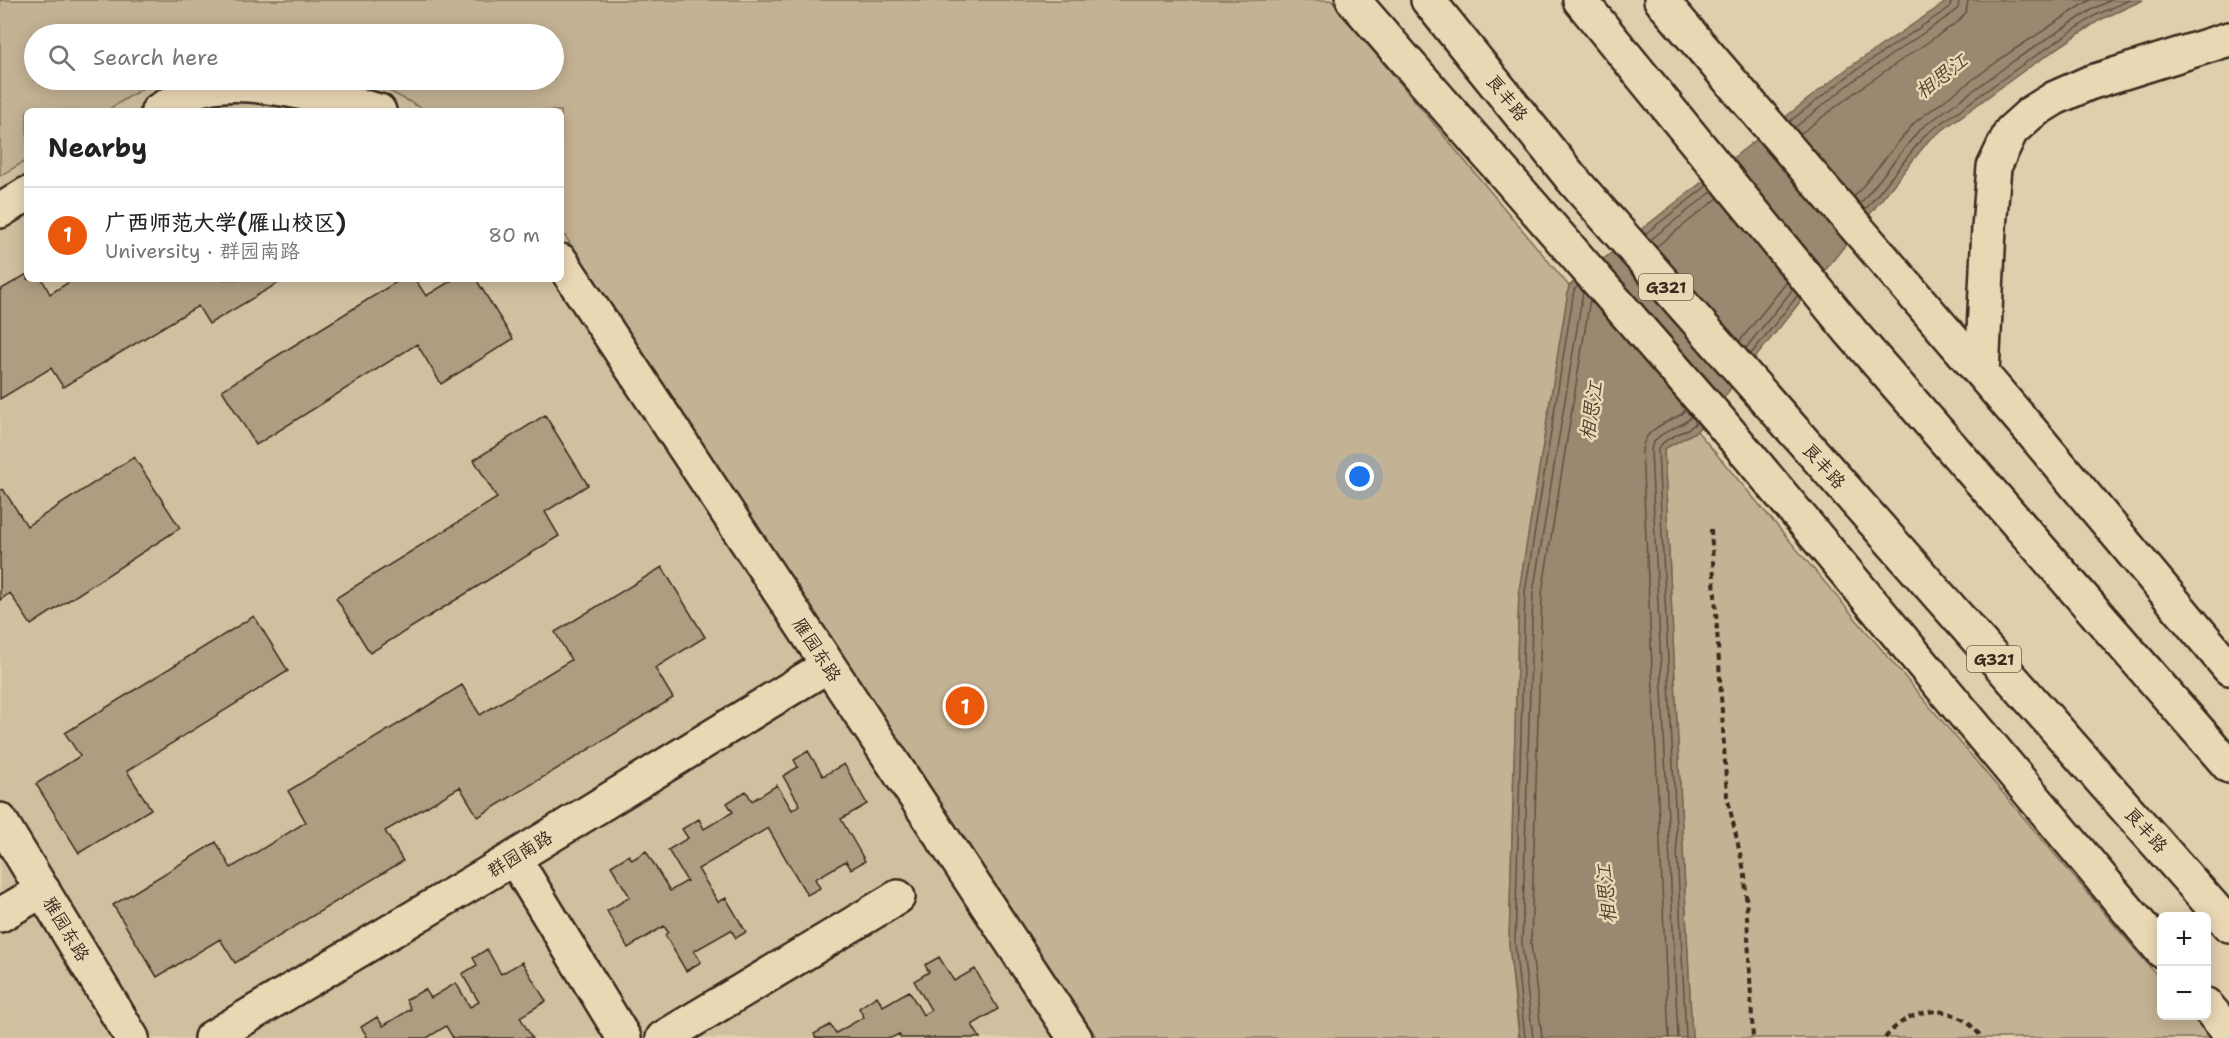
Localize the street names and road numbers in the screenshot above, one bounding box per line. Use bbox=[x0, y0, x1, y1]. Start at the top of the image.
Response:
street label: 良丰路 bbox=[1481, 69, 1533, 127]
road number: G321 bbox=[1639, 274, 1693, 300]
street label: 良丰路 bbox=[1797, 438, 1851, 494]
street label: 雁园东路 bbox=[787, 613, 847, 687]
road number: G321 bbox=[1967, 646, 2021, 672]
street label: 良丰路 bbox=[2119, 802, 2173, 858]
street label: 群园南路 bbox=[483, 825, 557, 883]
street label: 雅园东路 bbox=[37, 892, 95, 966]

